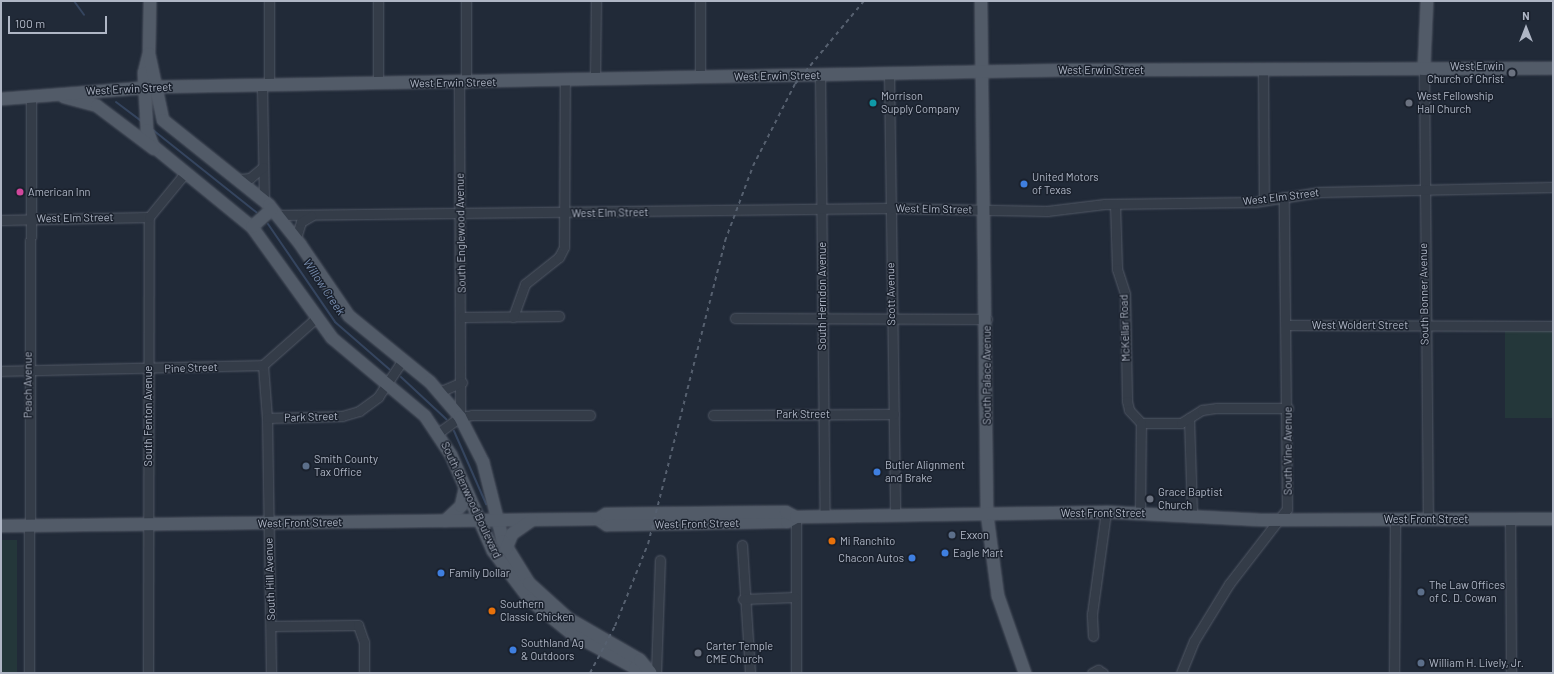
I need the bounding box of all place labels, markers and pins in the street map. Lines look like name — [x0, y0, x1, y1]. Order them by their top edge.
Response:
place label: West Erwin Church of Christ — [1427, 60, 1504, 86]
marker: West Erwin Church of Christ — [1507, 68, 1517, 78]
place label: Morrison Supply Company — [881, 90, 960, 116]
place label: West Fellowship Hall Church — [1417, 90, 1494, 116]
marker: Morrison Supply Company — [868, 98, 878, 108]
marker: West Fellowship Hall Church — [1404, 98, 1414, 108]
place label: United Motors of Texas — [1032, 171, 1099, 197]
marker: United Motors of Texas — [1019, 179, 1029, 189]
place label: American Inn — [28, 185, 91, 199]
marker: American Inn — [15, 187, 25, 197]
place label: Smith County Tax Office — [314, 453, 378, 479]
place label: Butler Alignment and Brake — [885, 459, 965, 485]
marker: Smith County Tax Office — [301, 461, 311, 471]
marker: Butler Alignment and Brake — [872, 467, 882, 477]
place label: Grace Baptist Church — [1158, 486, 1223, 512]
marker: Grace Baptist Church — [1145, 494, 1155, 504]
place label: Exxon — [960, 528, 989, 542]
marker: Exxon — [947, 530, 957, 540]
place label: Mi Ranchito — [840, 534, 895, 548]
marker: Mi Ranchito — [827, 536, 837, 546]
place label: Eagle Mart — [953, 546, 1003, 560]
marker: Eagle Mart — [940, 548, 950, 558]
place label: Chacon Autos — [838, 551, 904, 565]
marker: Chacon Autos — [907, 553, 917, 563]
place label: Family Dollar — [449, 566, 510, 580]
marker: Family Dollar — [436, 568, 446, 578]
place label: The Law Offices of C. D. Cowan — [1429, 579, 1505, 605]
marker: The Law Offices of C. D. Cowan — [1416, 587, 1426, 597]
place label: Southern Classic Chicken — [500, 598, 574, 624]
marker: Southern Classic Chicken — [487, 606, 497, 616]
place label: Southland Ag & Outdoors — [521, 637, 584, 663]
place label: Carter Temple CME Church — [706, 640, 773, 666]
marker: Southland Ag & Outdoors — [508, 645, 518, 655]
marker: Carter Temple CME Church — [693, 648, 703, 658]
place label: William H. Lively, Jr. — [1429, 656, 1524, 670]
marker: William H. Lively, Jr. — [1416, 658, 1426, 668]

